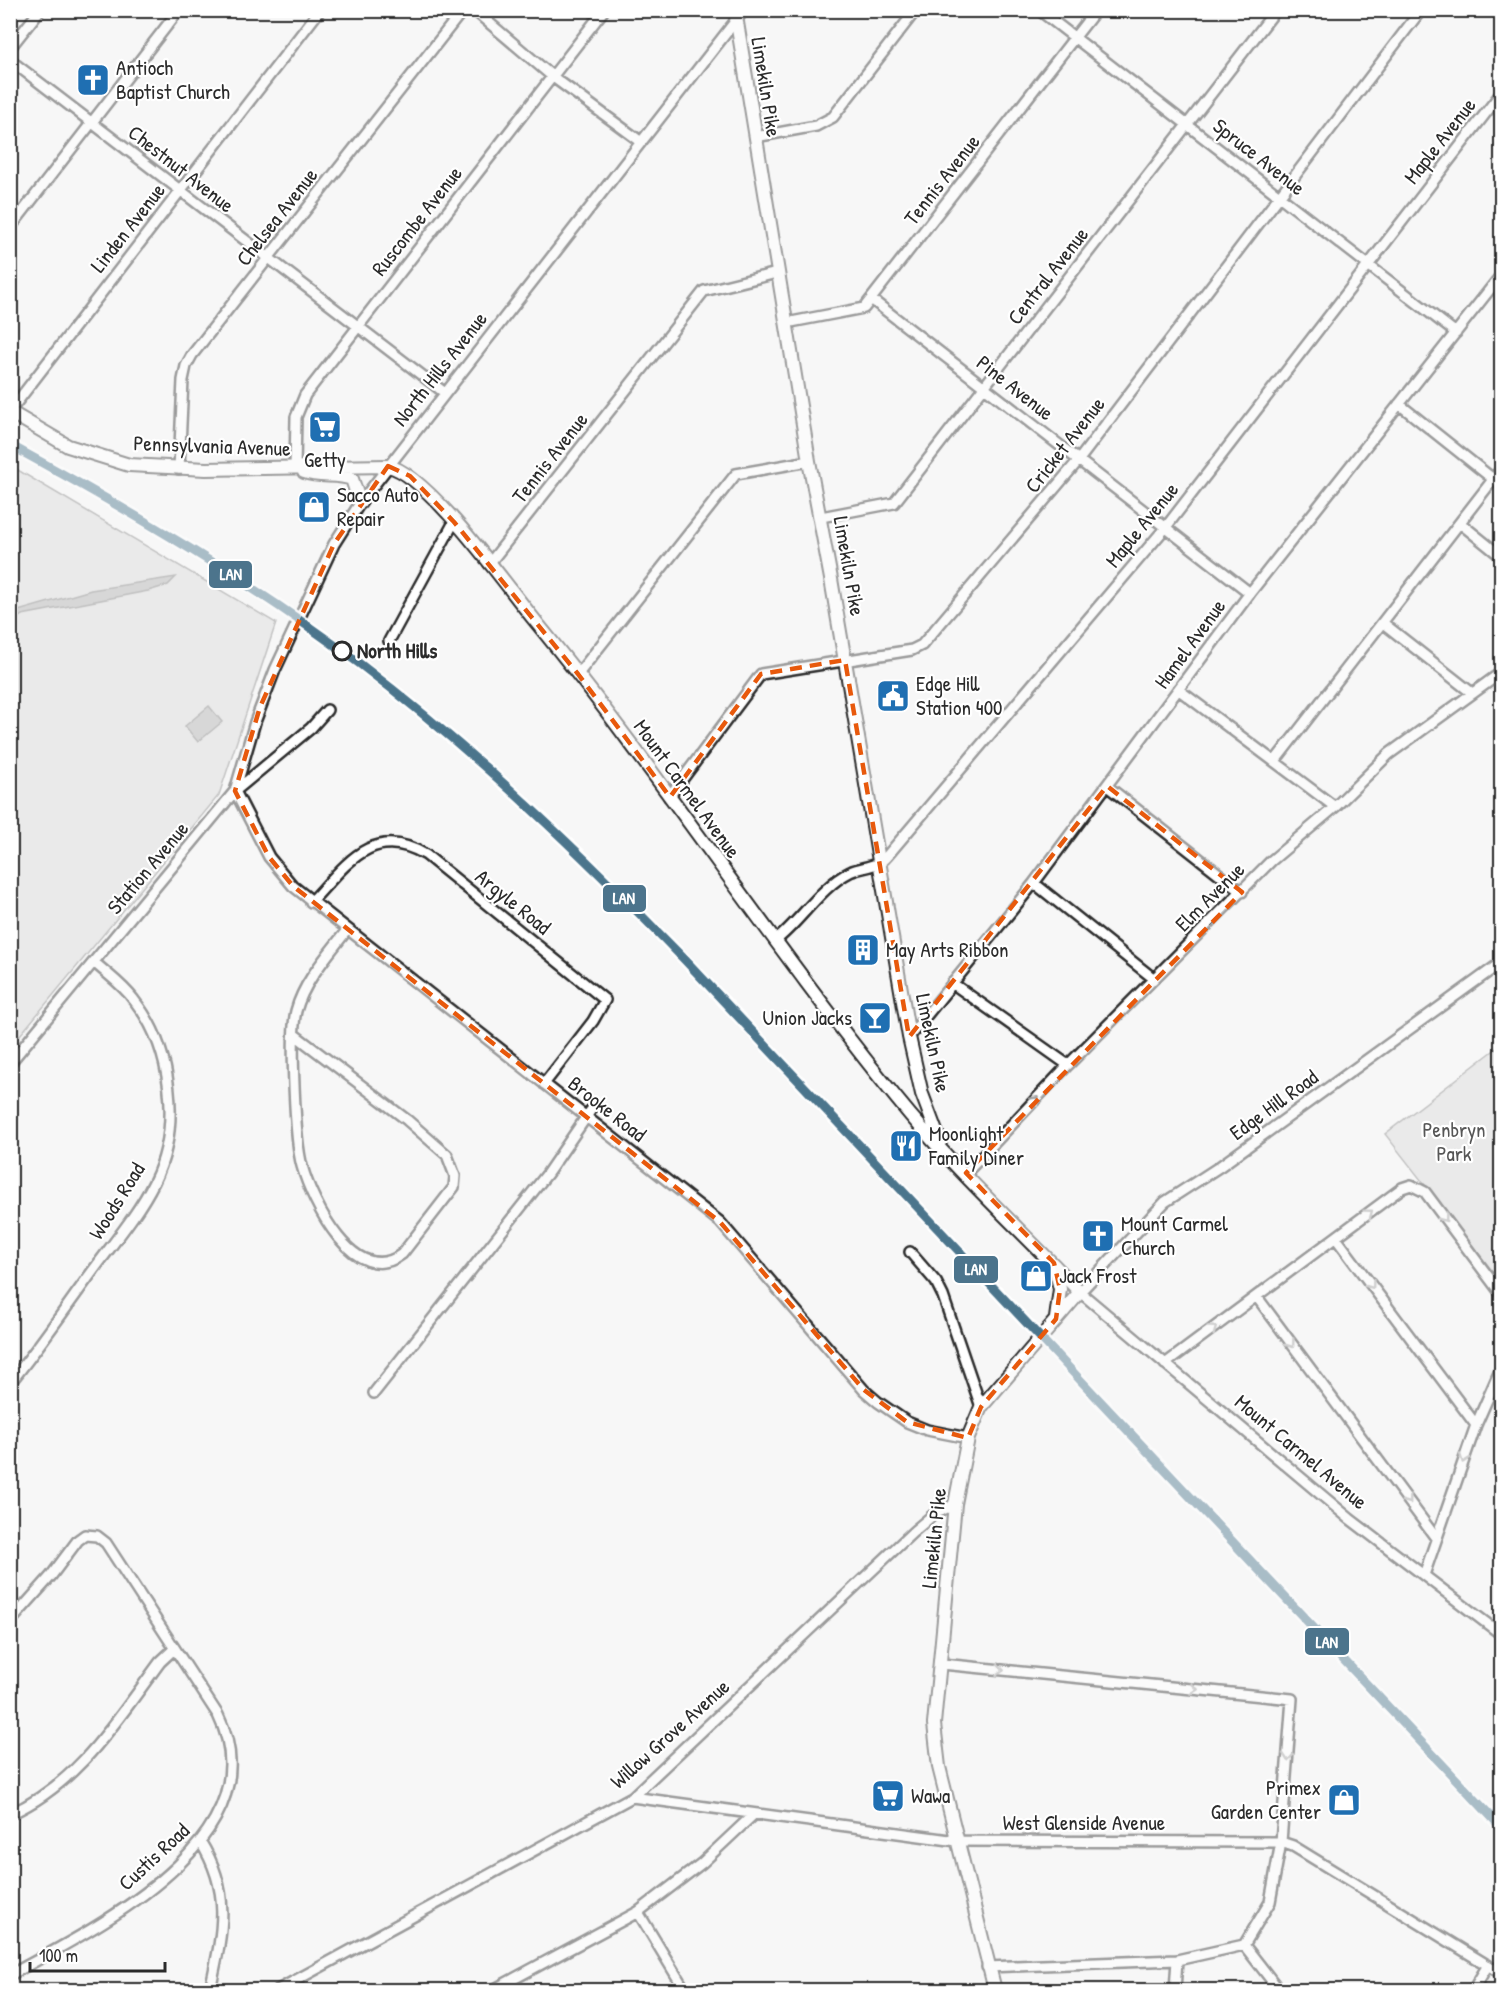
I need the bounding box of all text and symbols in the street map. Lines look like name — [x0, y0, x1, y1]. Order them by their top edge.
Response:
street label: Limekiln Pike — [744, 35, 789, 139]
place label: Antioch Baptist Church — [116, 53, 230, 106]
church icon: Antioch Baptist Church — [75, 62, 111, 98]
street label: Maple Avenue — [1397, 92, 1482, 190]
street label: Spruce Avenue — [1207, 111, 1311, 202]
street label: Chestnut Avenue — [122, 118, 240, 219]
street label: Tennis Avenue — [897, 128, 986, 231]
street label: Ruscombe Avenue — [365, 160, 469, 282]
street label: Chelsea Avenue — [229, 162, 324, 272]
street label: Linden Avenue — [84, 177, 172, 278]
street label: Central Avenue — [1000, 221, 1095, 331]
street label: North Hills Avenue — [386, 305, 494, 432]
street label: Pine Avenue — [971, 348, 1060, 427]
street label: Cricket Avenue — [1018, 391, 1111, 499]
street label: Tennis Avenue — [505, 406, 594, 509]
supermarket icon: Getty — [307, 409, 343, 445]
street label: Pennsylvania Avenue — [133, 428, 291, 463]
place label: Getty — [304, 445, 346, 474]
street label: Maple Avenue — [1098, 476, 1185, 573]
place label: Sacco Auto Repair — [337, 480, 419, 533]
shop icon: Sacco Auto Repair — [296, 489, 332, 525]
street label: Limekiln Pike — [826, 514, 872, 618]
line badge: LAN — [208, 560, 253, 589]
text: LAN — [220, 563, 243, 585]
street label: Hamel Avenue — [1147, 593, 1232, 694]
place label: North Hills — [357, 636, 437, 665]
marker: North Hills — [332, 641, 352, 661]
place label: Edge Hill Station 400 — [916, 669, 1003, 722]
public building icon: Edge Hill Station 400 — [875, 678, 911, 714]
street label: Mount Carmel Avenue — [627, 713, 748, 864]
street label: Station Avenue — [100, 815, 195, 920]
street label: Elm Avenue — [1169, 856, 1251, 938]
street label: Argyle Road — [469, 862, 557, 941]
line badge: LAN — [602, 884, 647, 913]
text: LAN — [613, 887, 636, 909]
building icon: May Arts Ribbon — [845, 932, 881, 968]
place label: May Arts Ribbon — [886, 935, 1008, 964]
street label: Limekiln Pike — [909, 991, 958, 1095]
bar icon: Union Jacks — [857, 1000, 893, 1036]
place label: Union Jacks — [763, 1003, 852, 1032]
street label: Edge Hill Road — [1224, 1063, 1324, 1147]
street label: Brooke Road — [562, 1069, 652, 1148]
one-way arrow — [1028, 1096, 1039, 1106]
park label: Penbryn Park — [1422, 1115, 1486, 1168]
place label: Moonlight Family Diner — [928, 1119, 1024, 1172]
restaurant icon: Moonlight Family Diner — [888, 1128, 924, 1164]
street label: Woods Road — [82, 1157, 151, 1245]
place label: Mount Carmel Church — [1121, 1209, 1228, 1262]
one-way arrow — [1363, 1209, 1374, 1220]
one-way arrow — [1437, 1212, 1448, 1223]
church icon: Mount Carmel Church — [1080, 1218, 1116, 1254]
line badge: LAN — [953, 1255, 999, 1284]
text: LAN — [965, 1258, 988, 1280]
shop icon: Jack Frost — [1018, 1258, 1054, 1294]
place label: Jack Frost — [1059, 1261, 1137, 1290]
one-way arrow — [1364, 1278, 1375, 1289]
one-way arrow — [1206, 1325, 1217, 1336]
one-way arrow — [1284, 1337, 1295, 1348]
street label: Mount Carmel Avenue — [1229, 1387, 1374, 1516]
one-way arrow — [1459, 1453, 1471, 1464]
street label: Limekiln Pike — [914, 1487, 953, 1589]
one-way arrow — [1400, 1494, 1411, 1505]
line badge: LAN — [1304, 1627, 1350, 1656]
text: LAN — [1316, 1631, 1339, 1653]
one-way arrow — [995, 1663, 1004, 1676]
street label: Willow Grove Avenue — [604, 1672, 736, 1795]
one-way arrow — [1189, 1682, 1198, 1695]
one-way arrow — [1282, 1752, 1295, 1761]
place label: Primex Garden Center — [1211, 1773, 1321, 1826]
supermarket icon: Wawa — [870, 1778, 906, 1814]
place label: Wawa — [911, 1781, 950, 1810]
shop icon: Primex Garden Center — [1326, 1782, 1362, 1818]
street label: West Glenside Avenue — [1003, 1808, 1165, 1837]
street label: Custis Road — [112, 1816, 195, 1897]
scale bar — [30, 1935, 165, 1973]
text: 100 m — [39, 1943, 78, 1968]

